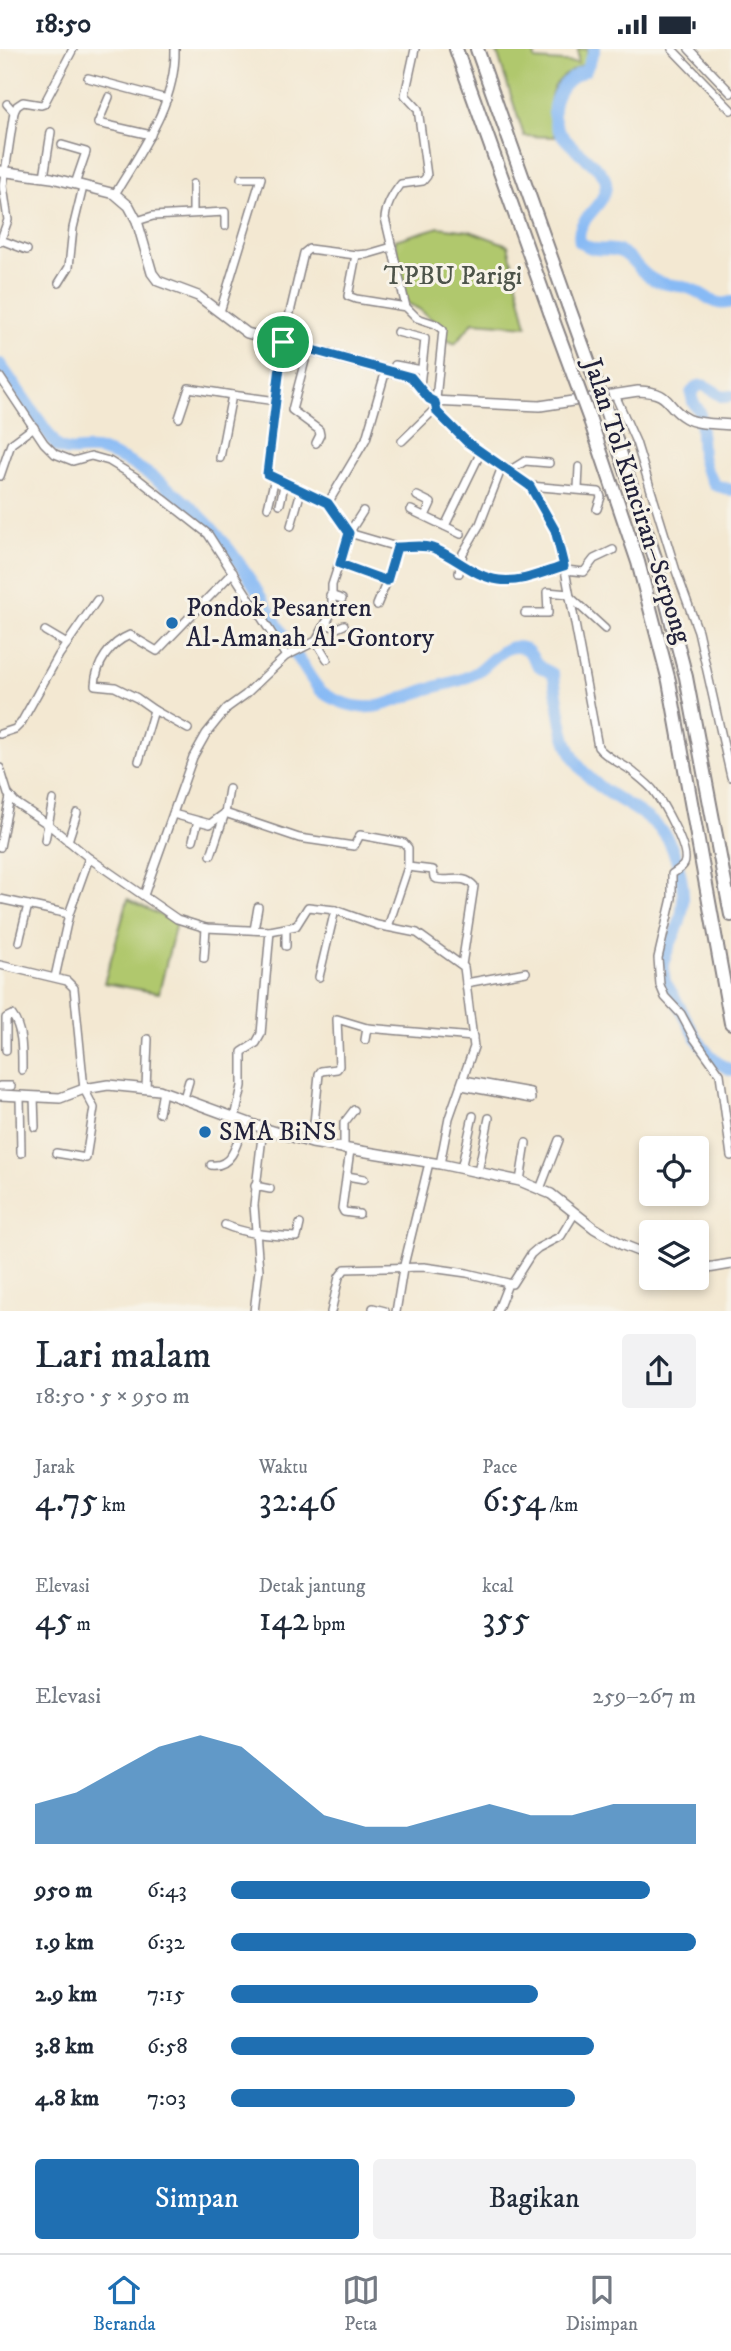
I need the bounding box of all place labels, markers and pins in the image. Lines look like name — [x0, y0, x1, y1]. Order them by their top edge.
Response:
pin — [253, 312, 313, 372]
place label: Pondok Pesantren Al-Amanah Al-Gontory — [186, 592, 435, 655]
marker: Pondok Pesantren Al-Amanah Al-Gontory — [164, 615, 180, 631]
place label: SMA BiNS — [219, 1116, 336, 1149]
marker: SMA BiNS — [197, 1124, 213, 1140]

